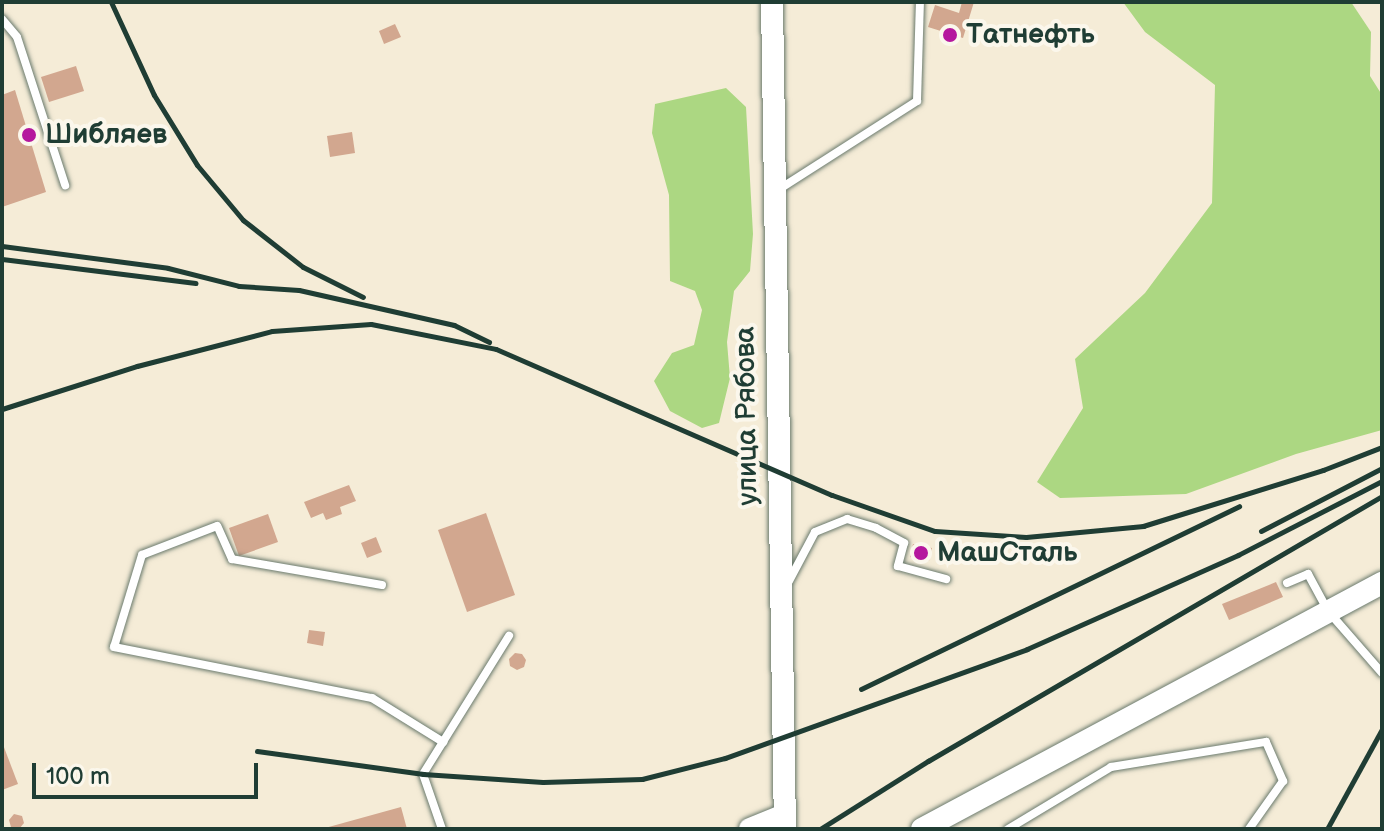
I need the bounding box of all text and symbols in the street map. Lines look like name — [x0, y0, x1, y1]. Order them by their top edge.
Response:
place label: Татнефть — [966, 18, 1095, 52]
marker: Татнефть — [941, 26, 959, 44]
place label: Шибляев — [45, 118, 167, 152]
marker: Шибляев — [20, 126, 38, 144]
street label: улица Рябова — [729, 326, 765, 506]
place label: МашСталь — [937, 536, 1078, 570]
marker: МашСталь — [912, 544, 930, 562]
scale bar — [36, 747, 262, 797]
text: 100 m — [46, 762, 110, 791]

